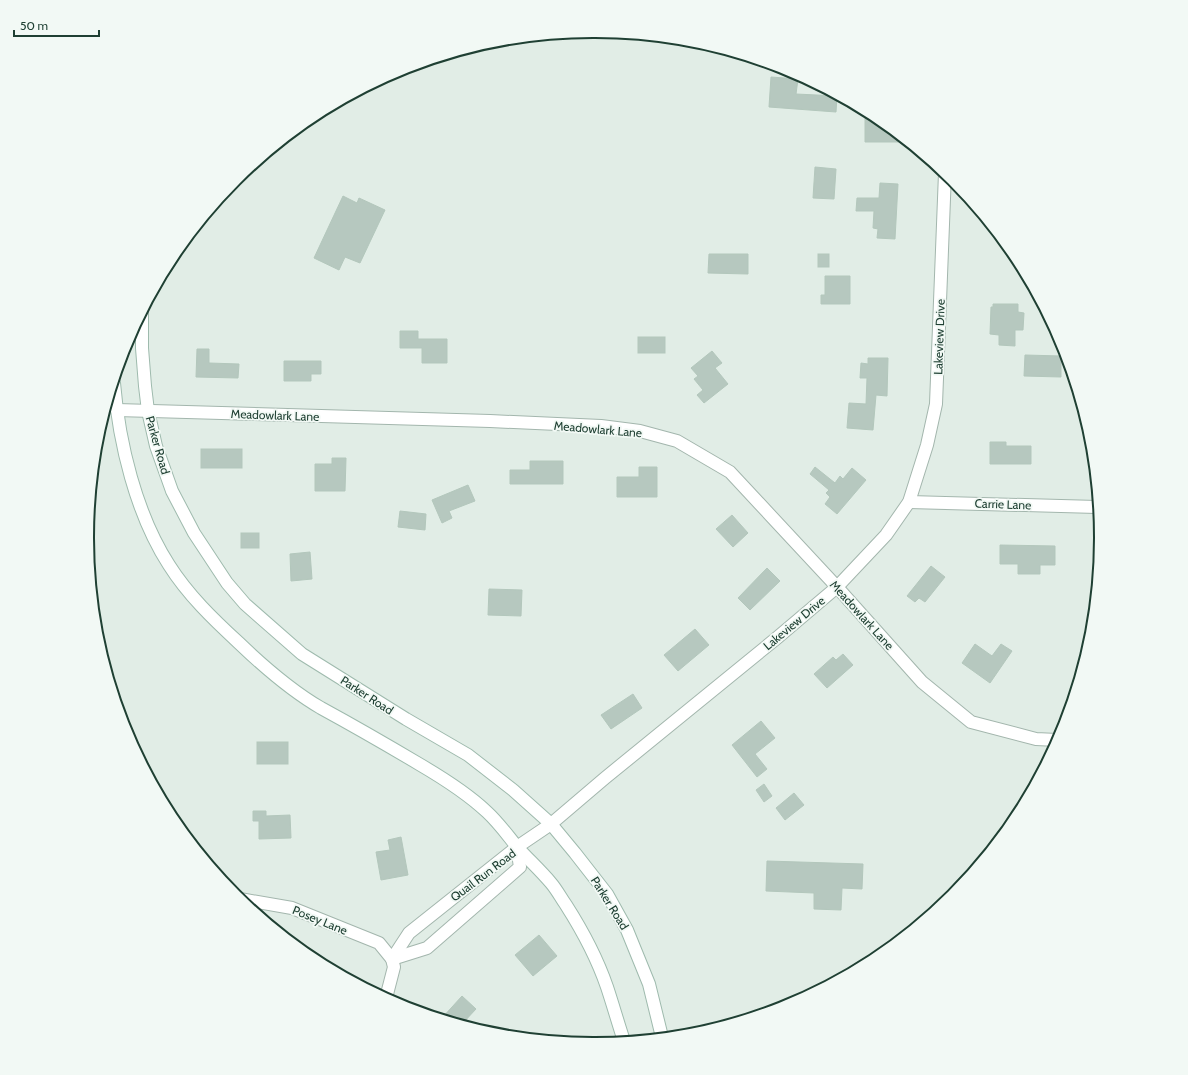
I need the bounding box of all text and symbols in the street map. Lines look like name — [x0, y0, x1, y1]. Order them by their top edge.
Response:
scale bar — [14, 12, 99, 38]
text: 50 m — [20, 18, 48, 33]
street label: Lakeview Drive — [930, 299, 948, 375]
street label: Meadowlark Lane — [231, 406, 319, 424]
street label: Parker Road — [143, 414, 173, 476]
street label: Meadowlark Lane — [553, 418, 643, 440]
street label: Carrie Lane — [974, 496, 1032, 512]
street label: Meadowlark Lane — [827, 577, 897, 653]
street label: Lakeview Drive — [760, 593, 828, 653]
street label: Parker Road — [338, 672, 396, 718]
street label: Quail Run Road — [447, 846, 519, 904]
street label: Parker Road — [588, 874, 632, 932]
street label: Posey Lane — [290, 902, 350, 938]

